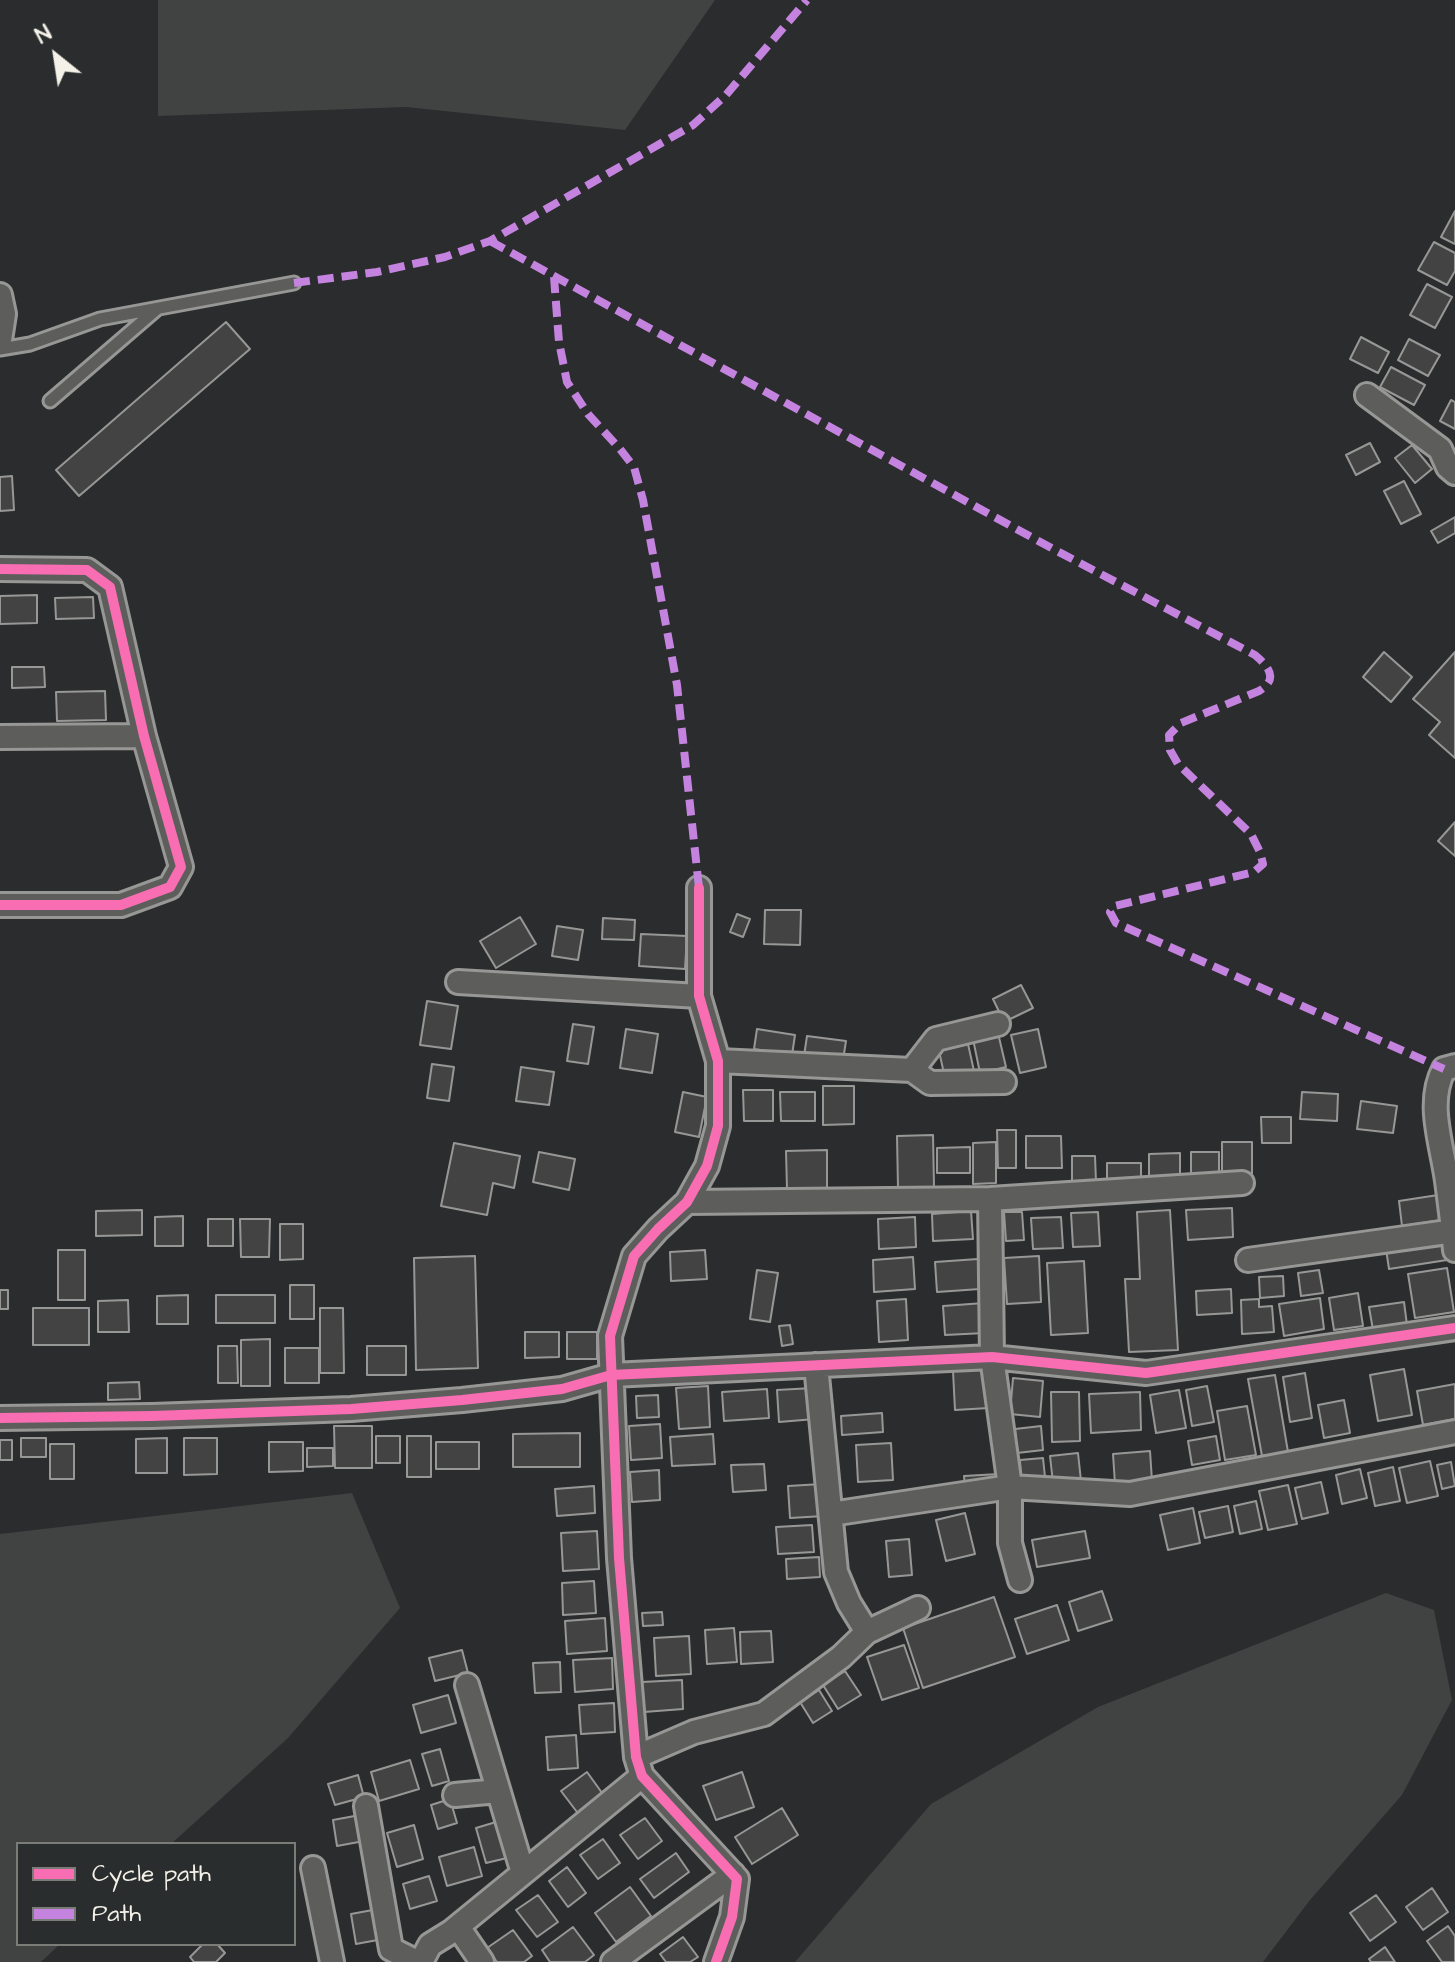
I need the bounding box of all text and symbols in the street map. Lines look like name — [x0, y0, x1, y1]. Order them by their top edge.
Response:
north arrow — [16, 16, 96, 96]
text: N — [30, 18, 57, 52]
legend — [16, 1842, 296, 1946]
text: Cycle path — [92, 1857, 211, 1891]
text: Path — [92, 1897, 141, 1931]

